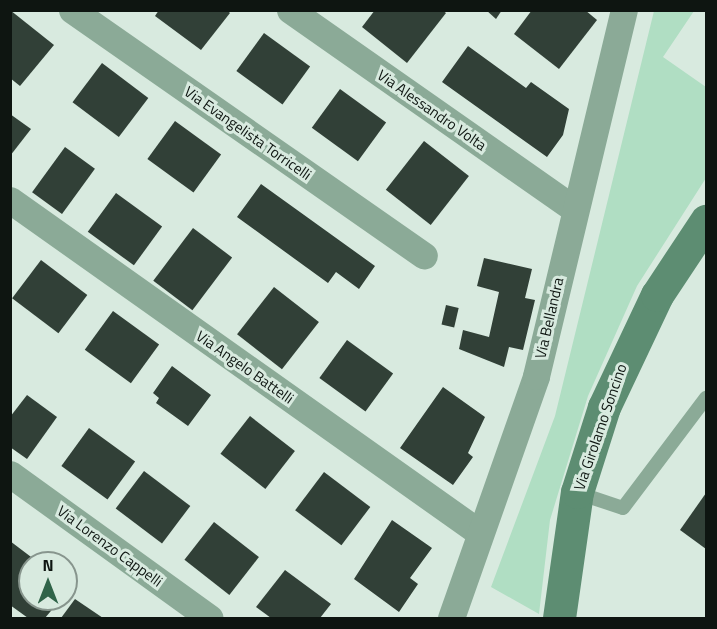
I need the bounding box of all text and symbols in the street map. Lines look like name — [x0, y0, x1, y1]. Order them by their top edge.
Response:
street label: Via Alessandro Volta — [374, 66, 490, 154]
street label: Via Evangelista Torricelli — [181, 82, 315, 184]
street label: Via Bellandra — [531, 276, 567, 360]
street label: Via Angelo Battelli — [193, 327, 297, 407]
street label: Via Girolamo Soncino — [570, 361, 630, 493]
street label: Via Lorenzo Cappelli — [54, 502, 166, 590]
north arrow — [18, 551, 78, 611]
text: N — [42, 553, 54, 577]

